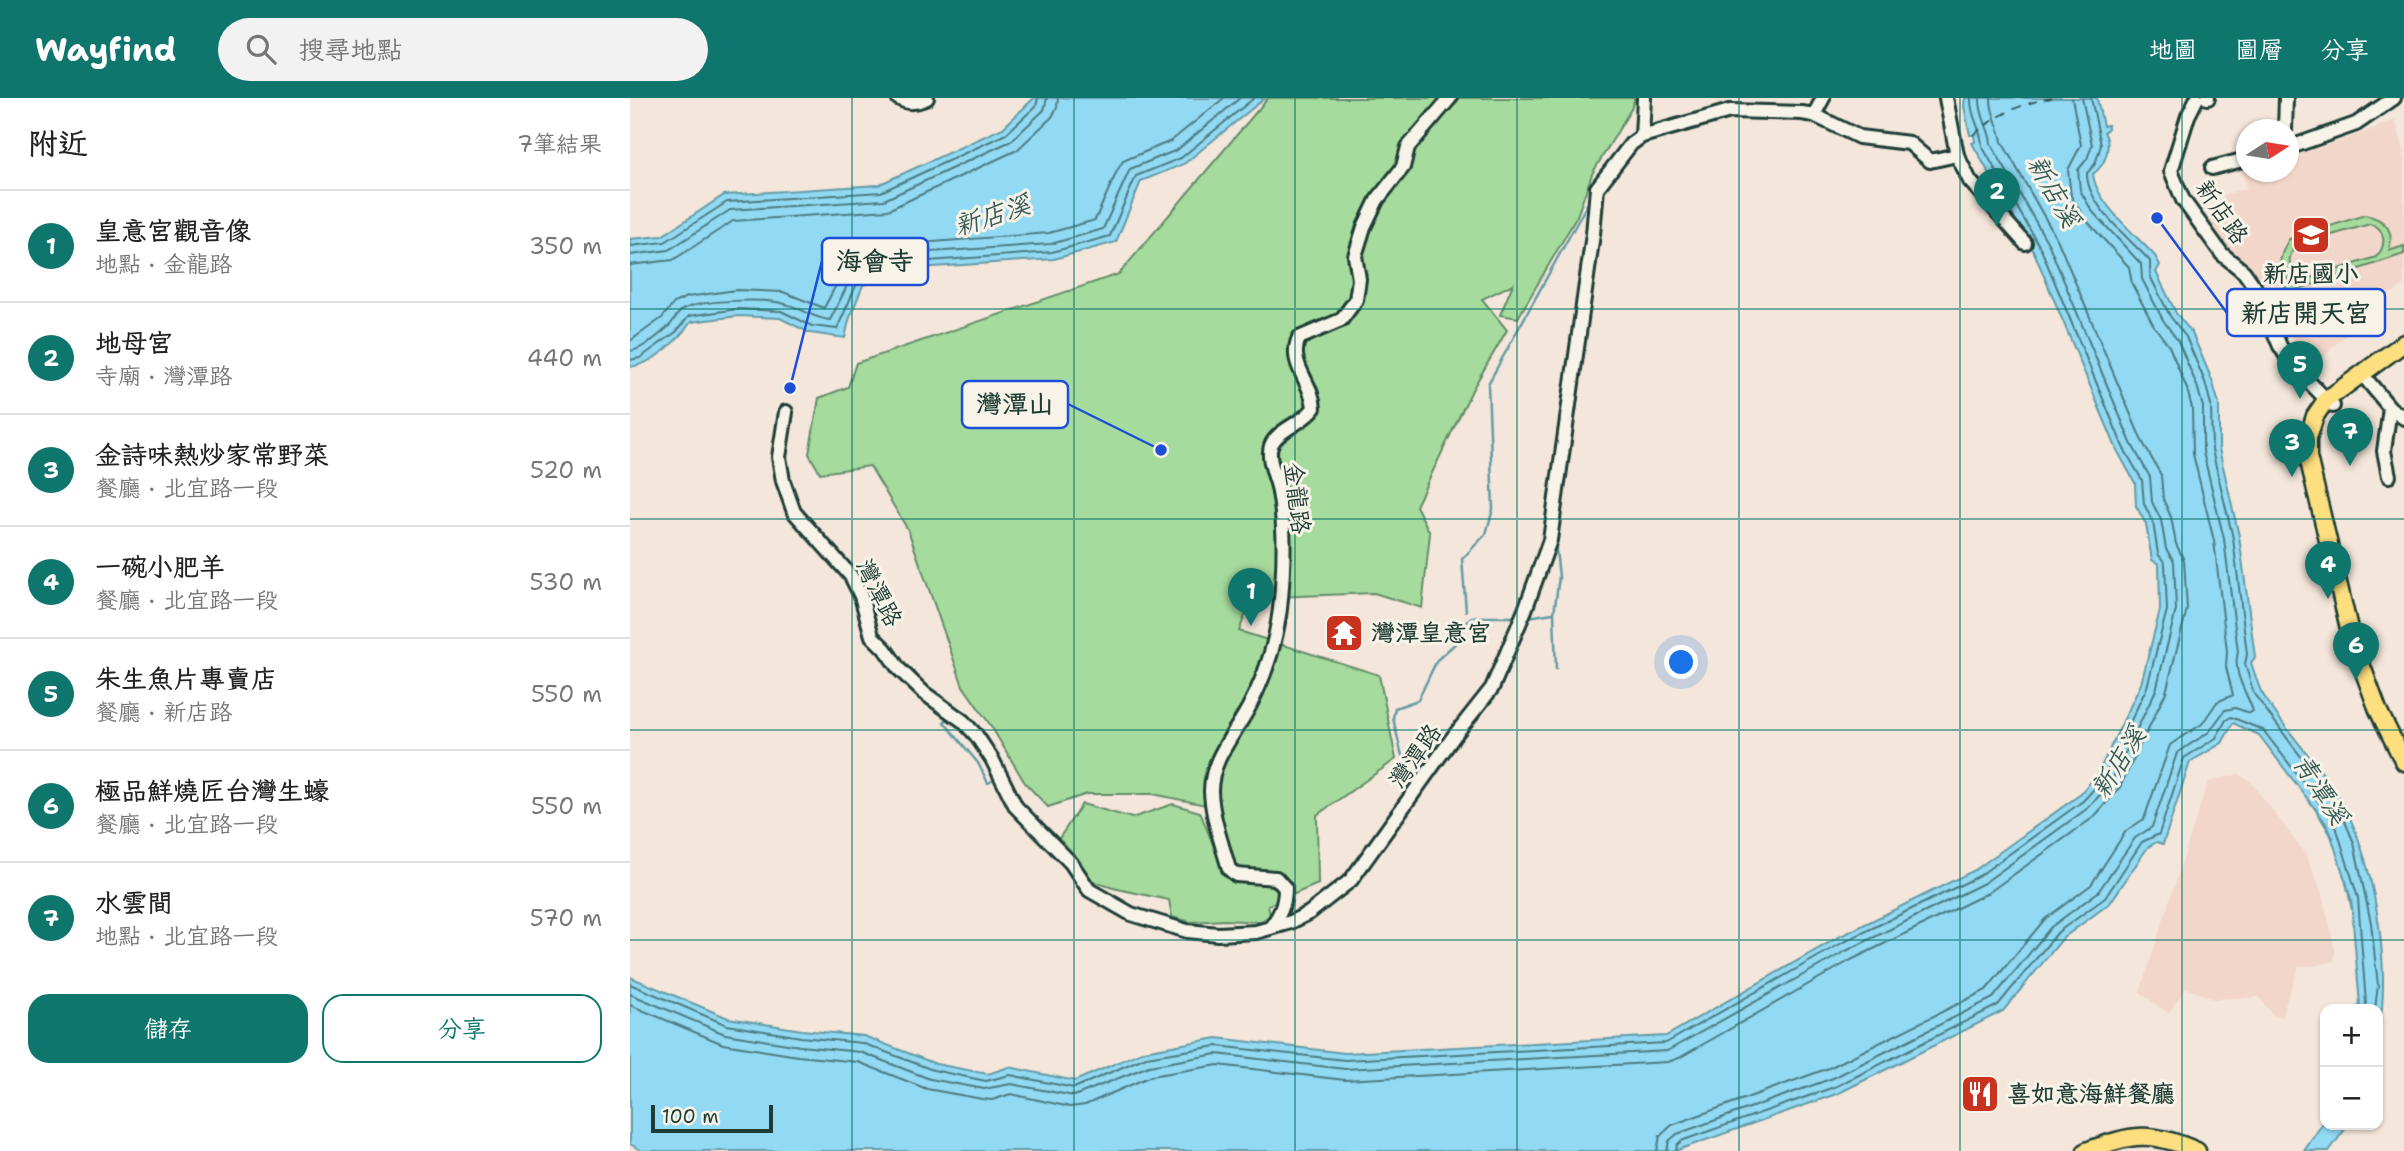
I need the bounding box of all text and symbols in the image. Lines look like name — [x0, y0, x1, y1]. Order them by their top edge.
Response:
search box — [218, 18, 708, 81]
text: Wayfind — [35, 27, 176, 72]
icon: search — [242, 30, 280, 68]
text: 搜尋地點 — [298, 32, 402, 67]
text: 地圖 — [2149, 34, 2197, 66]
text: 圖層 — [2235, 34, 2283, 66]
text: 分享 — [2321, 34, 2369, 66]
north arrow — [2236, 119, 2299, 182]
text: 附近 — [28, 123, 88, 164]
text: 7筆結果 — [517, 129, 602, 159]
water label: 新店溪 — [2020, 148, 2090, 235]
pin: 2 — [1974, 168, 2020, 226]
street label: 新店路 — [2188, 173, 2256, 251]
water label: 新店溪 — [949, 185, 1036, 243]
text: 皇意宮觀音像 — [95, 213, 251, 248]
school or university icon: 新店國小 — [2290, 214, 2332, 256]
text: 1 — [46, 231, 56, 261]
text: 350 m — [529, 231, 602, 261]
callout: 海會寺 — [822, 238, 928, 285]
text: 海會寺 — [836, 243, 914, 278]
text: 地點 · 金龍路 — [95, 249, 232, 279]
place label: 新店國小 — [2263, 258, 2359, 290]
callout: 新店開天宮 — [2227, 289, 2385, 336]
text: 新店開天宮 — [2241, 295, 2371, 330]
text: 地母宮 — [95, 325, 173, 360]
pin: 5 — [2277, 341, 2323, 399]
text: 2 — [43, 343, 59, 373]
text: 440 m — [527, 343, 602, 373]
text: 寺廟 · 灣潭路 — [95, 361, 232, 391]
callout: 灣潭山 — [962, 381, 1068, 428]
text: 灣潭山 — [976, 386, 1054, 421]
pin: 7 — [2327, 408, 2373, 466]
pin: 3 — [2269, 419, 2315, 477]
text: 金詩味熱炒家常野菜 — [95, 437, 329, 472]
text: 3 — [43, 455, 59, 485]
text: 520 m — [530, 455, 602, 485]
street label: 金龍路 — [1277, 460, 1317, 536]
text: 餐廳 · 北宜路一段 — [95, 473, 278, 503]
pin: 4 — [2305, 541, 2351, 599]
text: 一碗小肥羊 — [95, 549, 225, 584]
street label: 灣潭路 — [848, 554, 910, 632]
text: 4 — [43, 567, 59, 597]
text: 530 m — [530, 567, 602, 597]
pin: 1 — [1228, 568, 1274, 626]
text: 餐廳 · 北宜路一段 — [95, 585, 278, 615]
temple icon: 灣潭皇意宮 — [1323, 612, 1365, 654]
place label: 灣潭皇意宮 — [1371, 617, 1491, 649]
pin: 6 — [2333, 622, 2379, 680]
your location — [1664, 645, 1698, 679]
text: 朱生魚片專賣店 — [95, 661, 277, 696]
text: 5 — [44, 679, 58, 709]
text: 550 m — [531, 679, 602, 709]
text: 餐廳 · 新店路 — [95, 697, 232, 727]
street label: 灣潭路 — [1381, 717, 1449, 795]
water label: 新店溪 — [2082, 718, 2154, 804]
water label: 青潭溪 — [2285, 746, 2358, 833]
text: 極品鮮燒匠台灣生蠔 — [95, 773, 329, 808]
text: 6 — [43, 791, 59, 821]
text: 550 m — [531, 791, 602, 821]
text: 餐廳 · 北宜路一段 — [95, 809, 278, 839]
text: 水雲間 — [95, 885, 173, 920]
text: 7 — [43, 903, 59, 933]
text: 570 m — [530, 903, 602, 933]
text: 地點 · 北宜路一段 — [95, 921, 278, 951]
button: 儲存 — [28, 994, 308, 1063]
button: 分享 — [322, 994, 602, 1063]
map controls — [2320, 1004, 2383, 1130]
button: + — [2320, 1004, 2383, 1067]
button: − — [2320, 1067, 2383, 1130]
restaurant icon: 喜如意海鮮餐廳 — [1959, 1073, 2001, 1115]
place label: 喜如意海鮮餐廳 — [2007, 1078, 2175, 1110]
scale bar — [651, 1102, 774, 1134]
text: 100 m — [662, 1104, 719, 1129]

